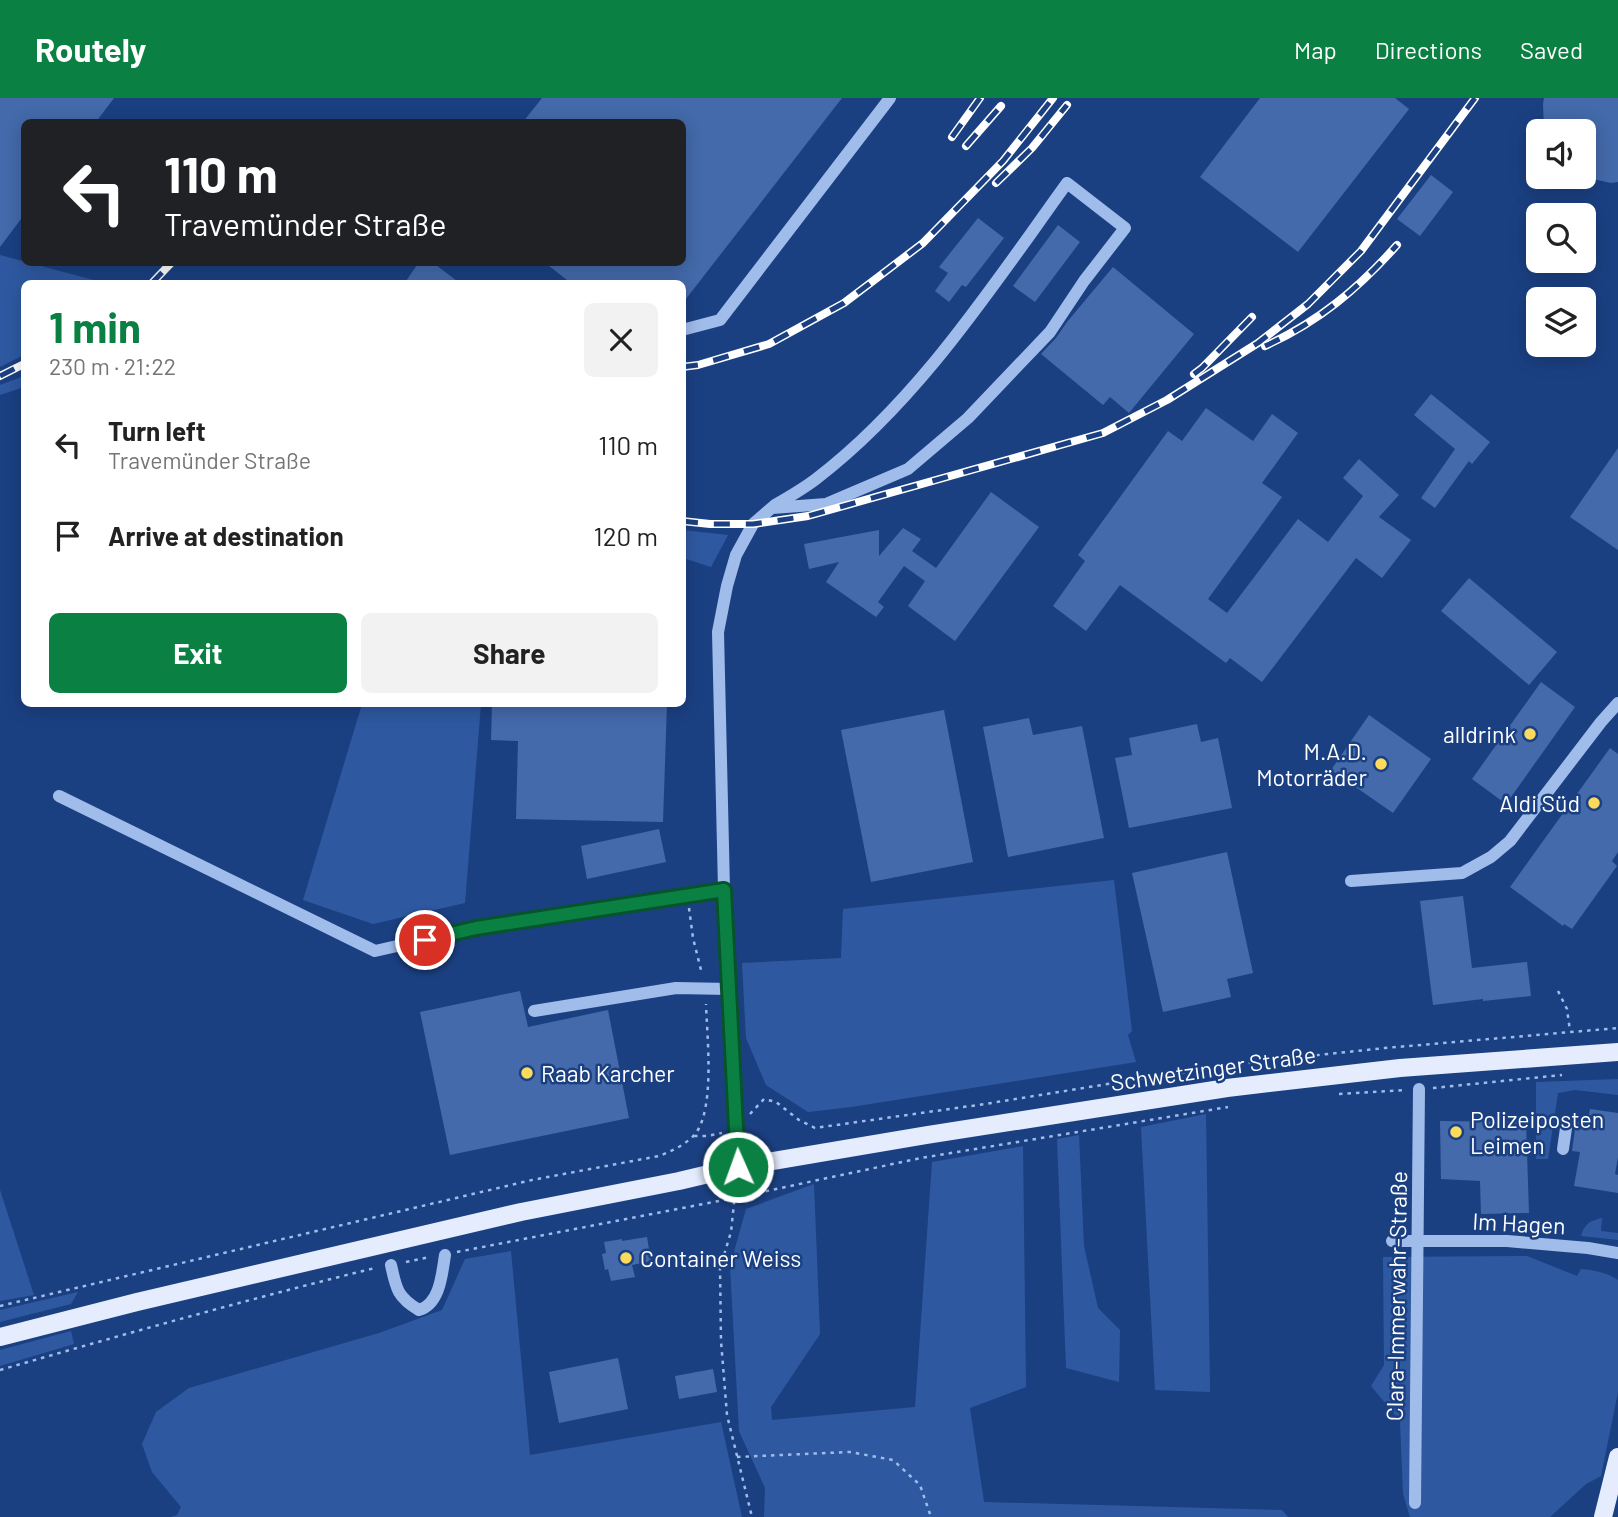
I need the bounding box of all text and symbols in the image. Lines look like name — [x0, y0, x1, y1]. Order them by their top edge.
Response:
text: Routely — [35, 29, 146, 69]
text: Map — [1294, 35, 1337, 64]
text: Directions — [1375, 35, 1482, 64]
text: Saved — [1520, 35, 1583, 64]
map controls — [1526, 119, 1596, 357]
button: sound — [1526, 119, 1596, 189]
text: 110 m — [164, 144, 278, 203]
icon: left — [49, 147, 140, 238]
button: search — [1526, 203, 1596, 273]
text: Travemünder Straße — [164, 204, 446, 242]
button: layers — [1526, 287, 1596, 357]
text: 1 min — [49, 301, 141, 351]
button: close — [584, 303, 658, 377]
text: 230 m · 21:22 — [49, 352, 176, 380]
text: Turn left — [108, 415, 206, 446]
icon: left — [49, 426, 87, 464]
text: 110 m — [598, 429, 658, 460]
text: Travemünder Straße — [108, 446, 311, 474]
icon: arrive — [49, 517, 87, 555]
text: Arrive at destination — [108, 520, 344, 551]
text: 120 m — [594, 520, 658, 551]
button: Exit — [49, 613, 347, 693]
button: Share — [361, 613, 658, 693]
place label: alldrink — [1443, 720, 1516, 748]
marker: alldrink — [1522, 726, 1538, 742]
place label: M.A.D. Motorräder — [1256, 737, 1368, 791]
marker: M.A.D. Motorräder — [1373, 756, 1389, 772]
place label: Aldi Süd — [1499, 789, 1580, 817]
marker: Aldi Süd — [1586, 795, 1602, 811]
pin — [395, 910, 455, 970]
icon: arrive — [406, 921, 444, 959]
street label: Schwetzinger Straße — [1108, 1040, 1318, 1096]
place label: Raab Karcher — [541, 1059, 675, 1087]
marker: Raab Karcher — [519, 1065, 535, 1081]
place label: Polizeiposten Leimen — [1470, 1105, 1604, 1159]
marker: Polizeiposten Leimen — [1448, 1124, 1464, 1140]
position arrow — [701, 1130, 775, 1204]
street label: Clara-Immerwahr-Straße — [1380, 1171, 1412, 1421]
street label: Im Hagen — [1472, 1207, 1566, 1239]
place label: Container Weiss — [640, 1244, 801, 1272]
marker: Container Weiss — [618, 1250, 634, 1266]

